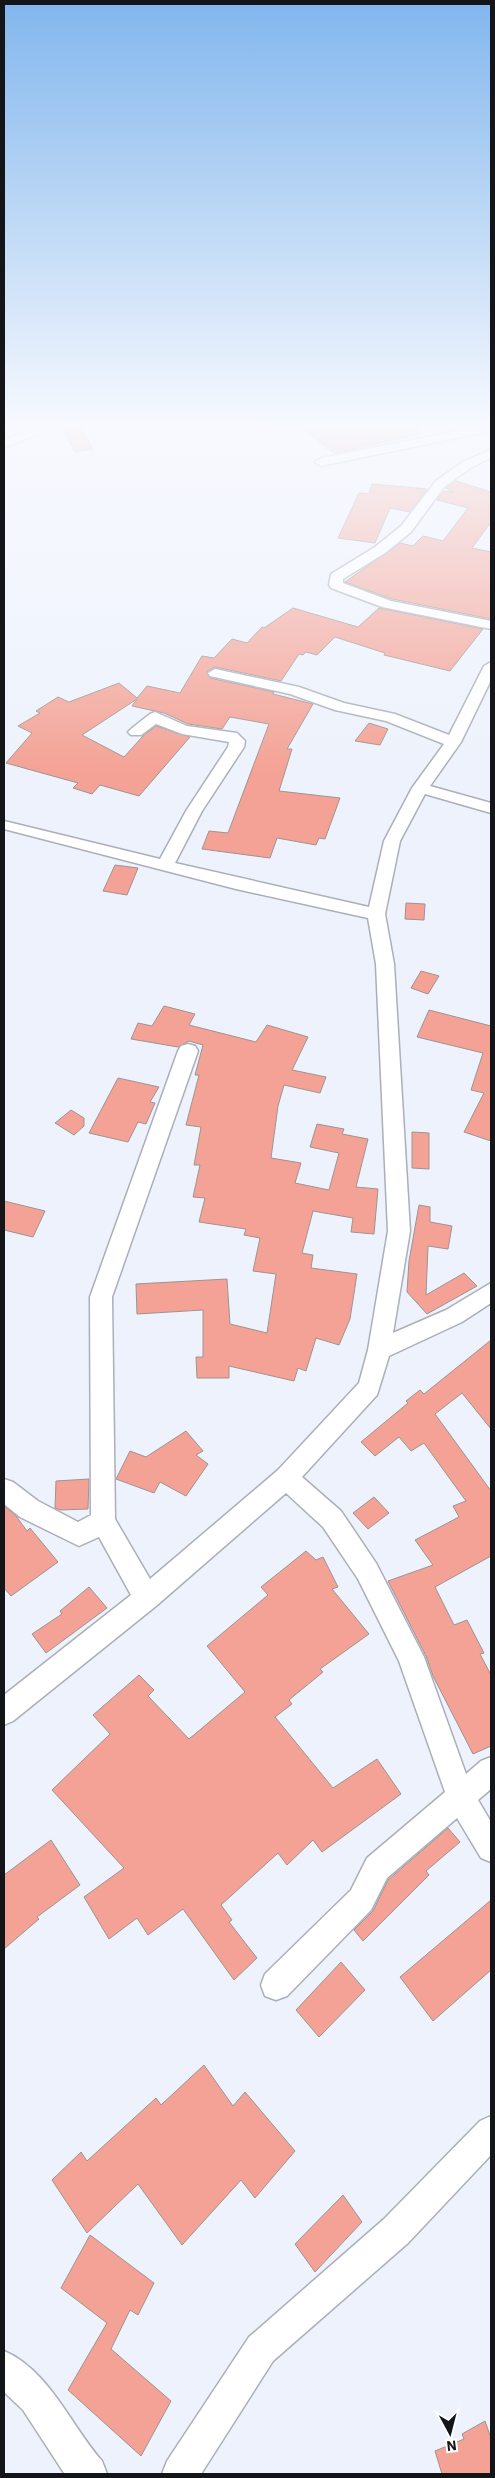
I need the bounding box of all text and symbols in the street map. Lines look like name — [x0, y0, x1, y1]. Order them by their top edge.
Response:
north arrow — [425, 2408, 475, 2458]
text: N — [445, 2436, 458, 2455]

